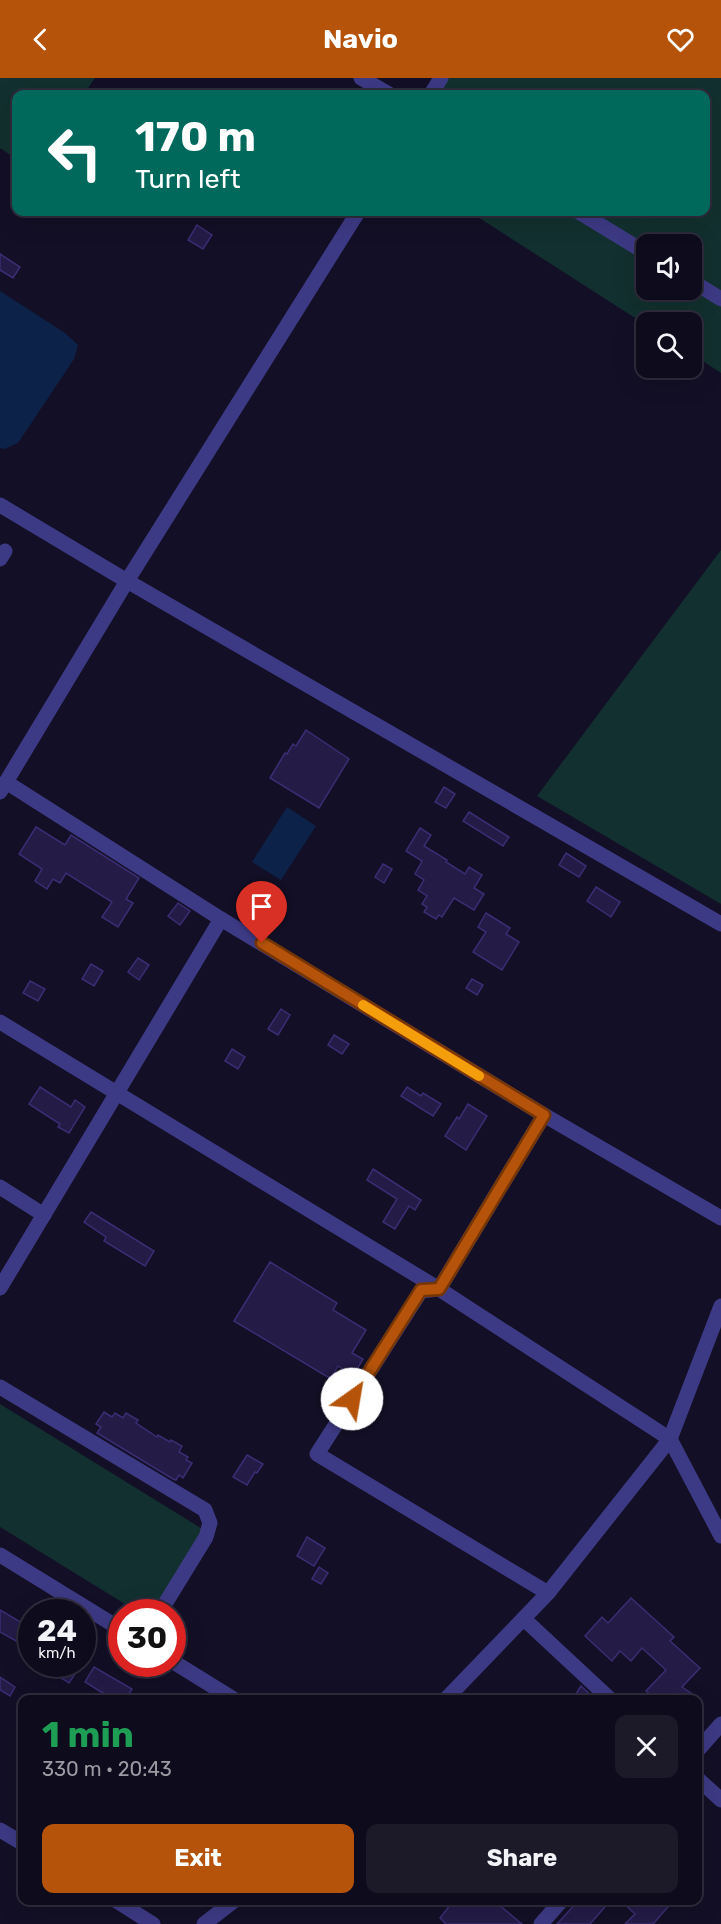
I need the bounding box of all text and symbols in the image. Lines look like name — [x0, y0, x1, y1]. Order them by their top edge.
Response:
icon: back — [24, 23, 57, 56]
text: Navio — [323, 23, 398, 55]
icon: heart — [664, 23, 697, 56]
text: 170 m — [135, 112, 256, 162]
icon: left — [36, 114, 114, 192]
text: Turn left — [135, 163, 240, 195]
map controls — [636, 234, 702, 378]
button: sound — [636, 234, 702, 300]
button: search — [636, 312, 702, 378]
pin — [236, 881, 287, 943]
icon: arrive — [245, 890, 278, 923]
position arrow — [320, 1367, 384, 1431]
speed limit sign: 30 — [108, 1599, 186, 1677]
text: 24 — [37, 1613, 77, 1649]
text: km/h — [38, 1644, 76, 1662]
text: 1 min — [42, 1713, 134, 1756]
button: close — [615, 1715, 678, 1778]
text: 330 m · 20:43 — [42, 1757, 172, 1781]
button: Exit — [42, 1824, 354, 1893]
button: Share — [366, 1824, 678, 1893]

